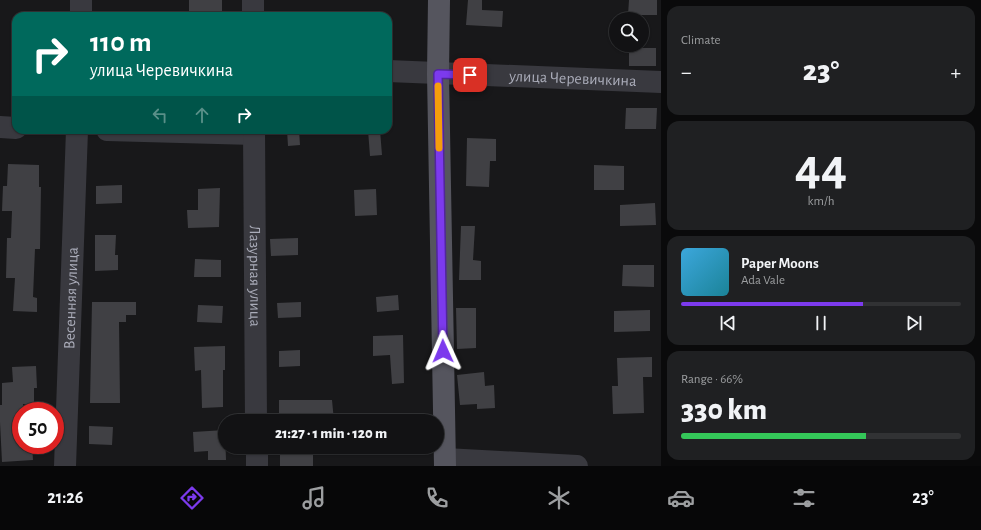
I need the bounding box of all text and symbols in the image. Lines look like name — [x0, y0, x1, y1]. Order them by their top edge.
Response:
map controls — [609, 12, 649, 52]
button: search — [609, 12, 649, 52]
icon: right — [24, 28, 76, 80]
text: 110 m — [90, 29, 152, 57]
text: Climate — [681, 34, 720, 47]
text: 23° — [803, 56, 839, 86]
pin — [453, 58, 487, 92]
text: − — [681, 61, 692, 83]
text: + — [950, 61, 961, 83]
text: улица Черевичкина — [90, 62, 233, 80]
icon: arrive — [459, 64, 481, 86]
street label: улица Черевичкина — [508, 68, 637, 89]
icon: left — [149, 104, 171, 126]
icon: ahead — [191, 104, 213, 126]
icon: right — [233, 104, 255, 126]
text: 44 — [795, 142, 847, 194]
text: km/h — [808, 195, 834, 208]
street label: Лазурная улица — [246, 225, 263, 327]
street label: Весенняя улица — [61, 247, 81, 350]
text: Paper Moons — [741, 256, 819, 271]
text: Ada Vale — [741, 274, 785, 287]
icon: previous — [717, 312, 739, 334]
icon: pause — [810, 312, 832, 334]
icon: next — [903, 312, 925, 334]
position arrow — [422, 330, 464, 372]
text: Range · 66% — [681, 373, 743, 386]
text: 330 km — [681, 395, 767, 425]
speed limit sign: 50 — [12, 402, 64, 454]
text: 21:27 · 1 min · 120 m — [275, 426, 387, 441]
icon: directions — [178, 484, 206, 512]
icon: music — [300, 484, 328, 512]
icon: phone — [423, 484, 451, 512]
icon: climate — [545, 484, 573, 512]
icon: car — [667, 484, 695, 512]
icon: filters — [790, 484, 818, 512]
text: 21:26 — [47, 489, 83, 507]
text: 23° — [912, 489, 934, 507]

